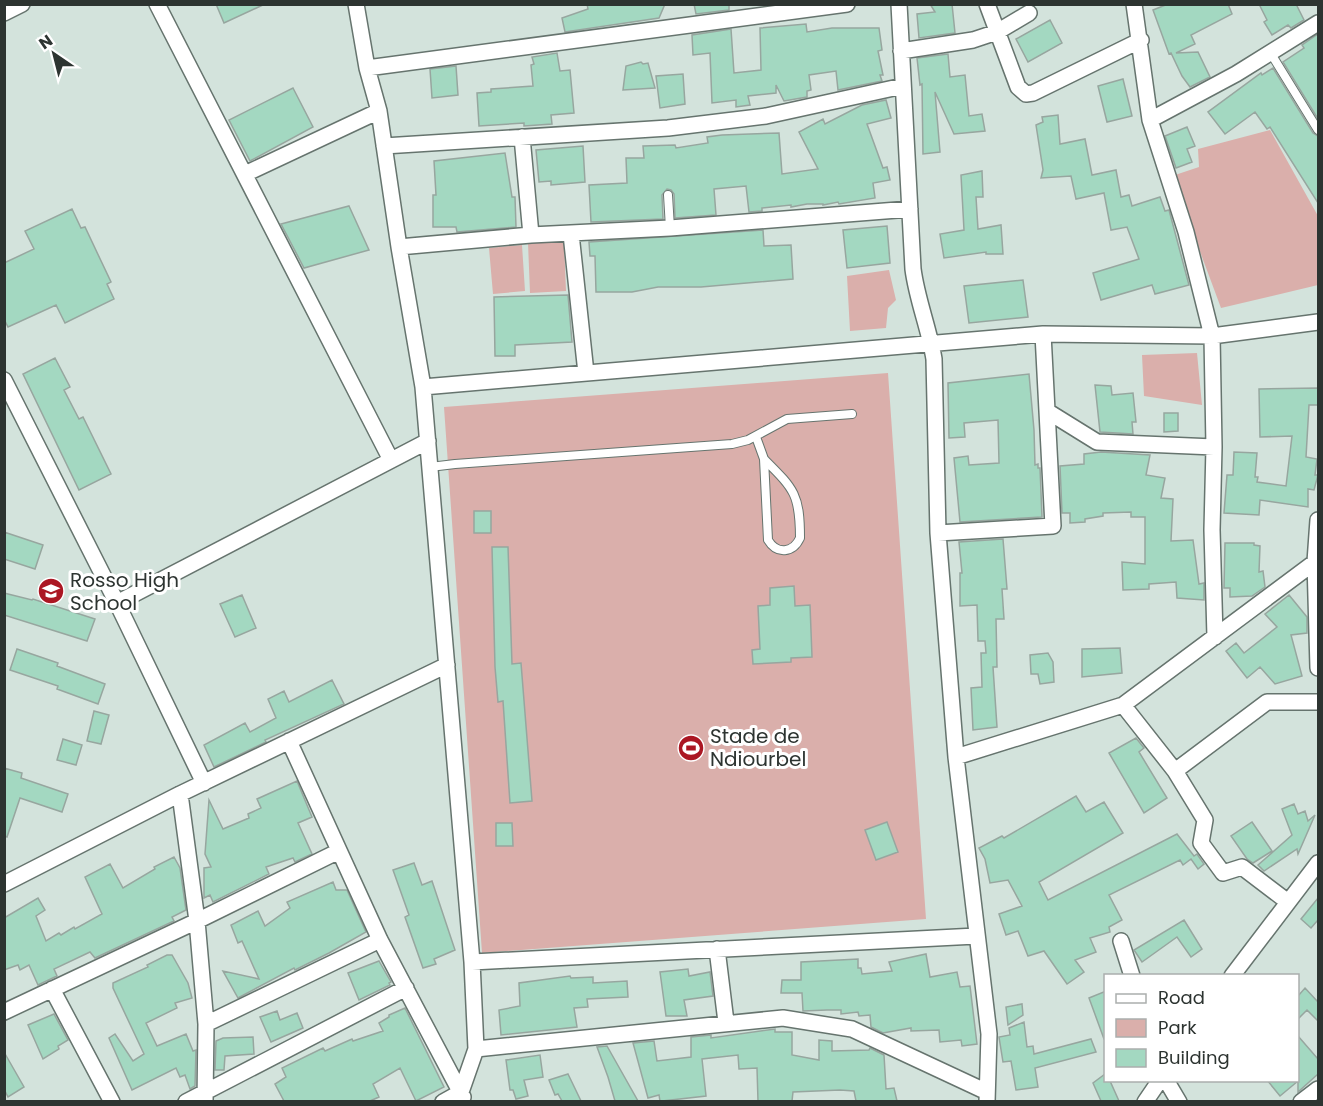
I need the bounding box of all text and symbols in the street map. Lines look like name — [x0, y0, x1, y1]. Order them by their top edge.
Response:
north arrow — [24, 24, 84, 84]
text: N — [34, 29, 57, 55]
place label: Rosso High School — [70, 566, 179, 617]
school or university icon: Rosso High School — [36, 576, 66, 606]
place label: Stade de Ndiourbel — [710, 722, 806, 773]
sports icon: Stade de Ndiourbel — [676, 733, 706, 763]
legend — [1104, 974, 1299, 1082]
text: Road — [1158, 985, 1205, 1010]
text: Park — [1158, 1015, 1197, 1040]
text: Building — [1158, 1045, 1230, 1070]

